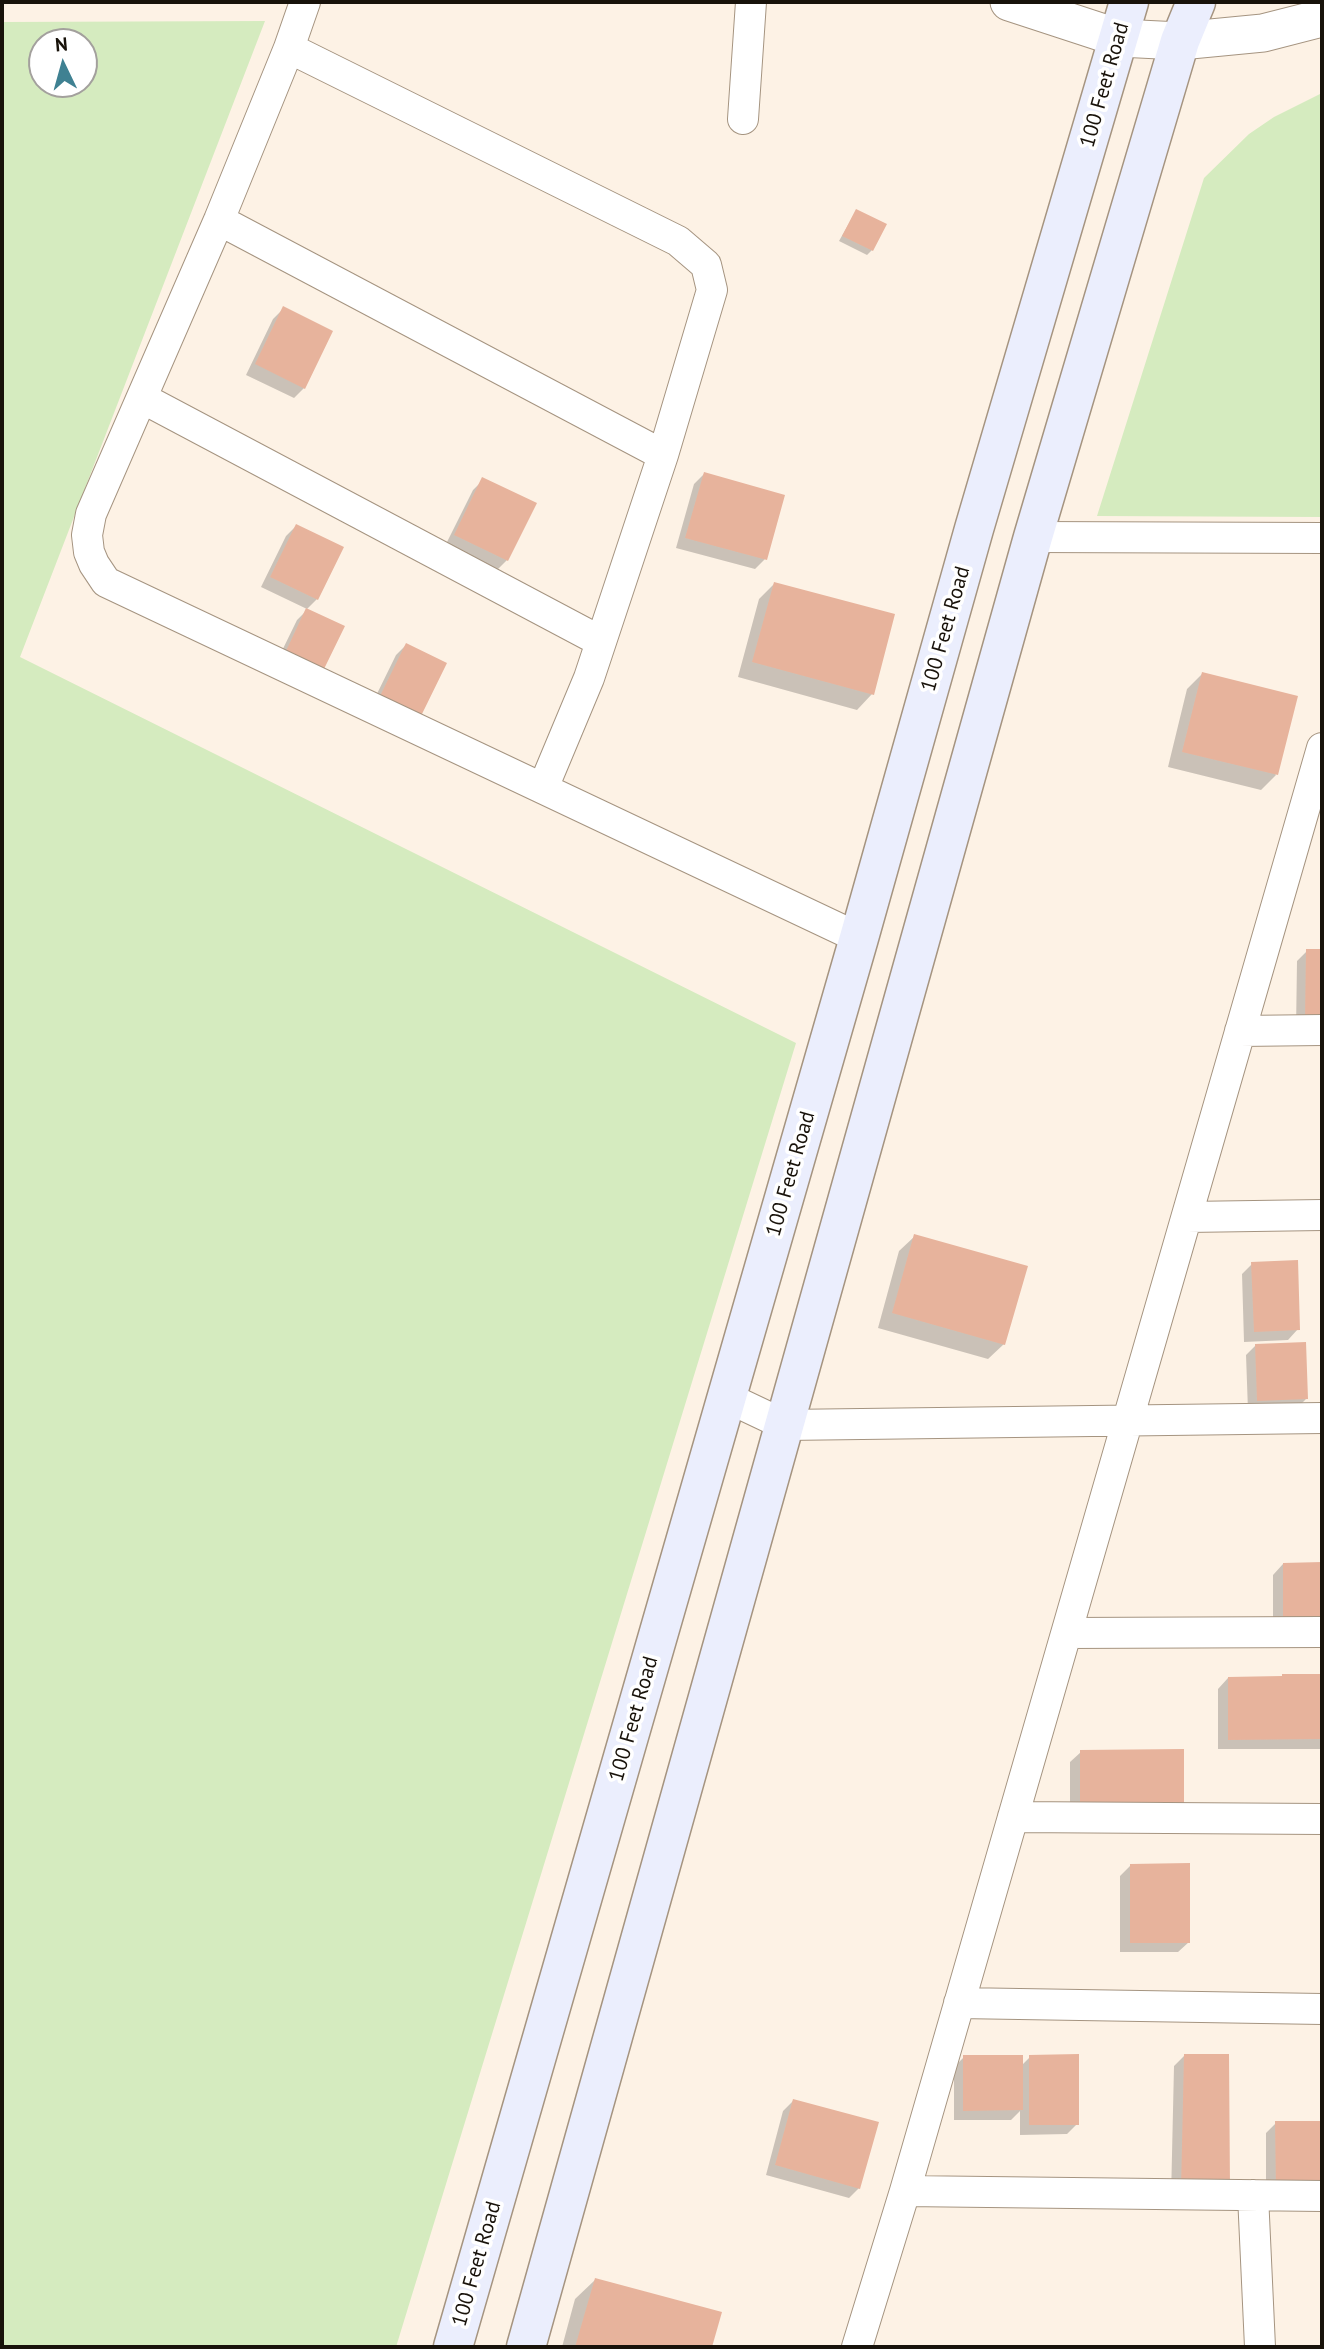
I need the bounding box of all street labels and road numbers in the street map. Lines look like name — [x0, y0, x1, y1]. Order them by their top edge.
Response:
street label: 100 Feet Road — [1075, 19, 1135, 151]
street label: 100 Feet Road — [916, 563, 976, 695]
street label: 100 Feet Road — [761, 1108, 821, 1240]
street label: 100 Feet Road — [604, 1653, 664, 1785]
street label: 100 Feet Road — [447, 2198, 507, 2330]

